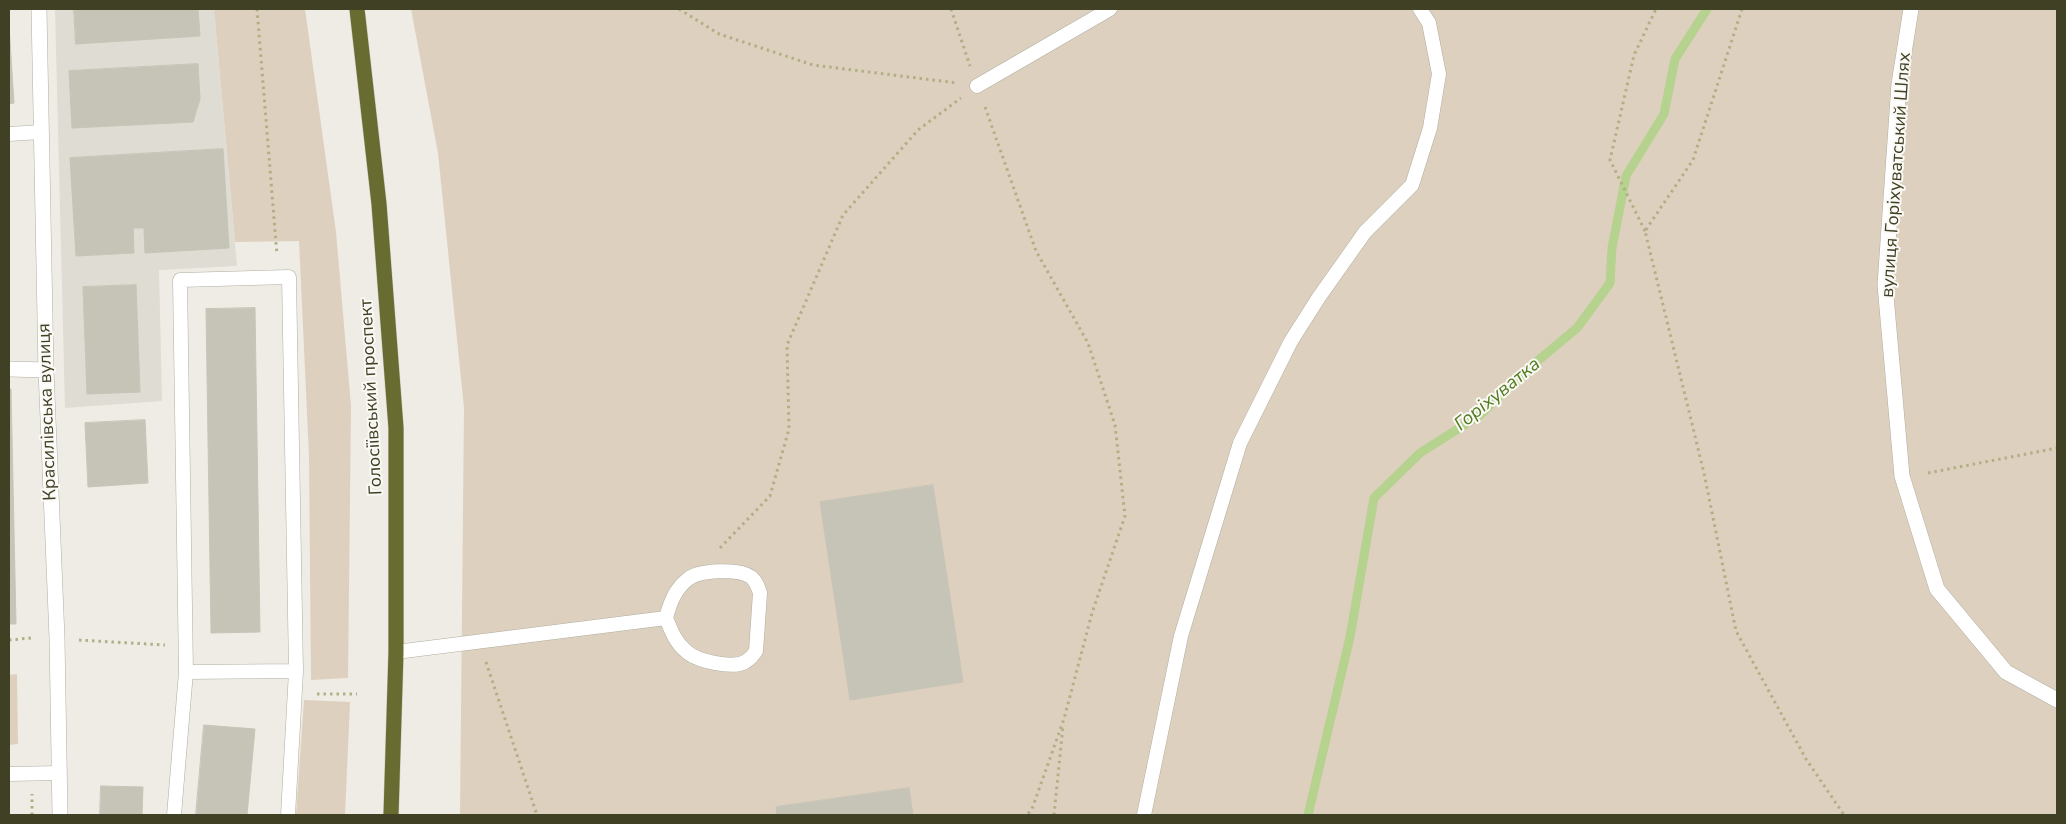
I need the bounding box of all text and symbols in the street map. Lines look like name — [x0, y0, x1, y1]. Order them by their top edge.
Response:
street label: вулиця Горіхуватський Шлях — [1878, 52, 1916, 298]
street label: Голосіївський проспект — [356, 299, 388, 495]
street label: Красилівська вулиця — [34, 323, 62, 501]
water label: Горіхуватка — [1450, 353, 1546, 437]

